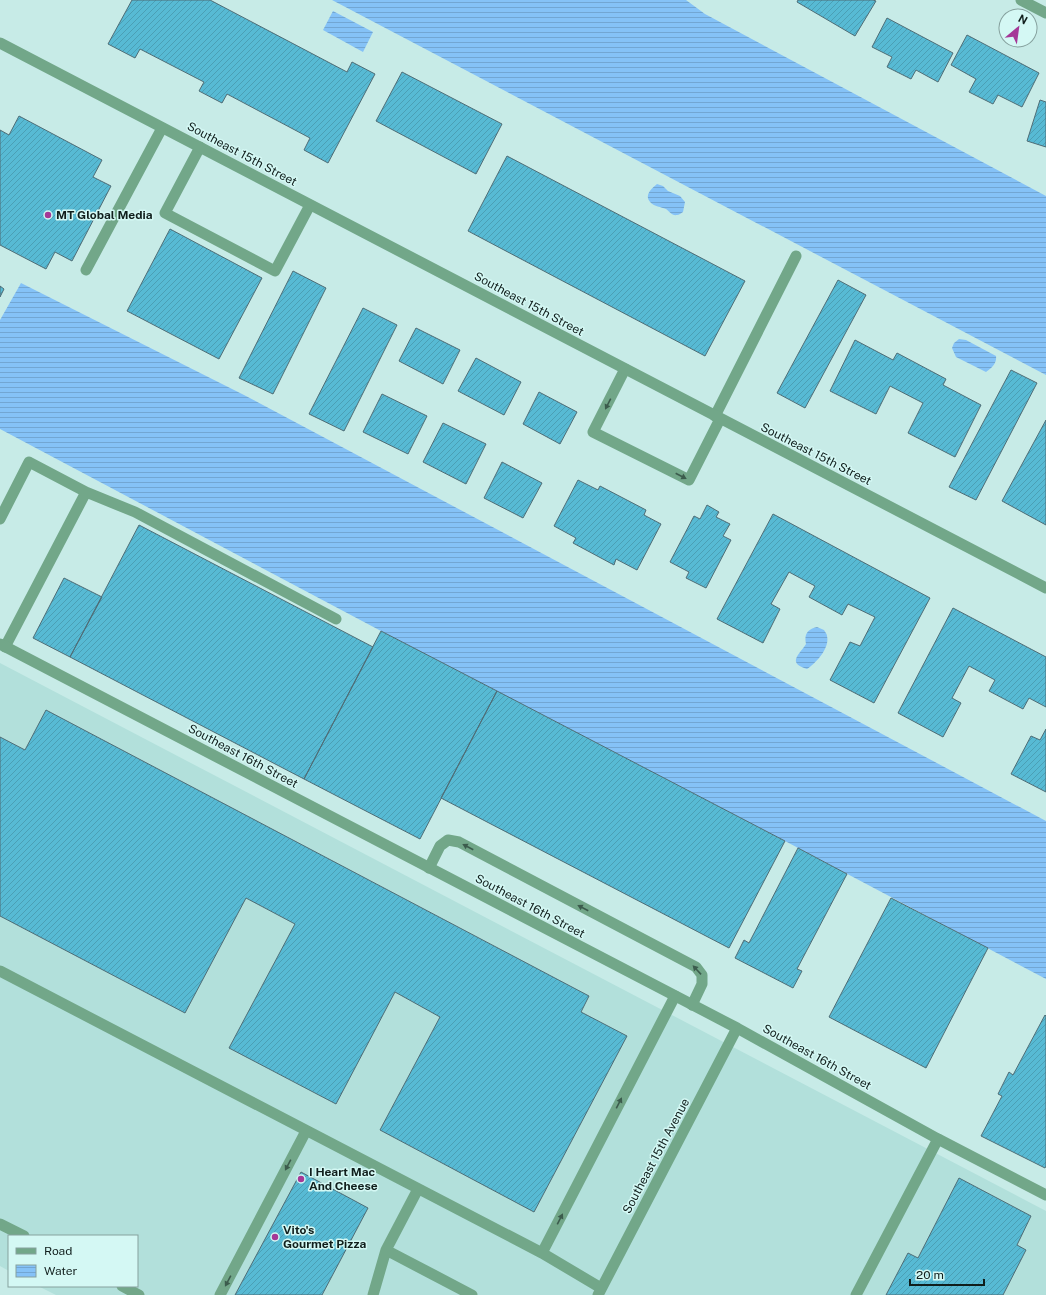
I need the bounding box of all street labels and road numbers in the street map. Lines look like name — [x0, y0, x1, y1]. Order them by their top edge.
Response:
street label: Southeast 15th Street — [185, 119, 300, 189]
street label: Southeast 15th Street — [472, 269, 587, 339]
street label: Southeast 15th Street — [758, 420, 874, 488]
street label: Southeast 16th Street — [186, 721, 300, 791]
street label: Southeast 16th Street — [473, 871, 587, 941]
street label: Southeast 16th Street — [760, 1021, 874, 1093]
street label: Southeast 15th Avenue — [620, 1096, 692, 1216]

